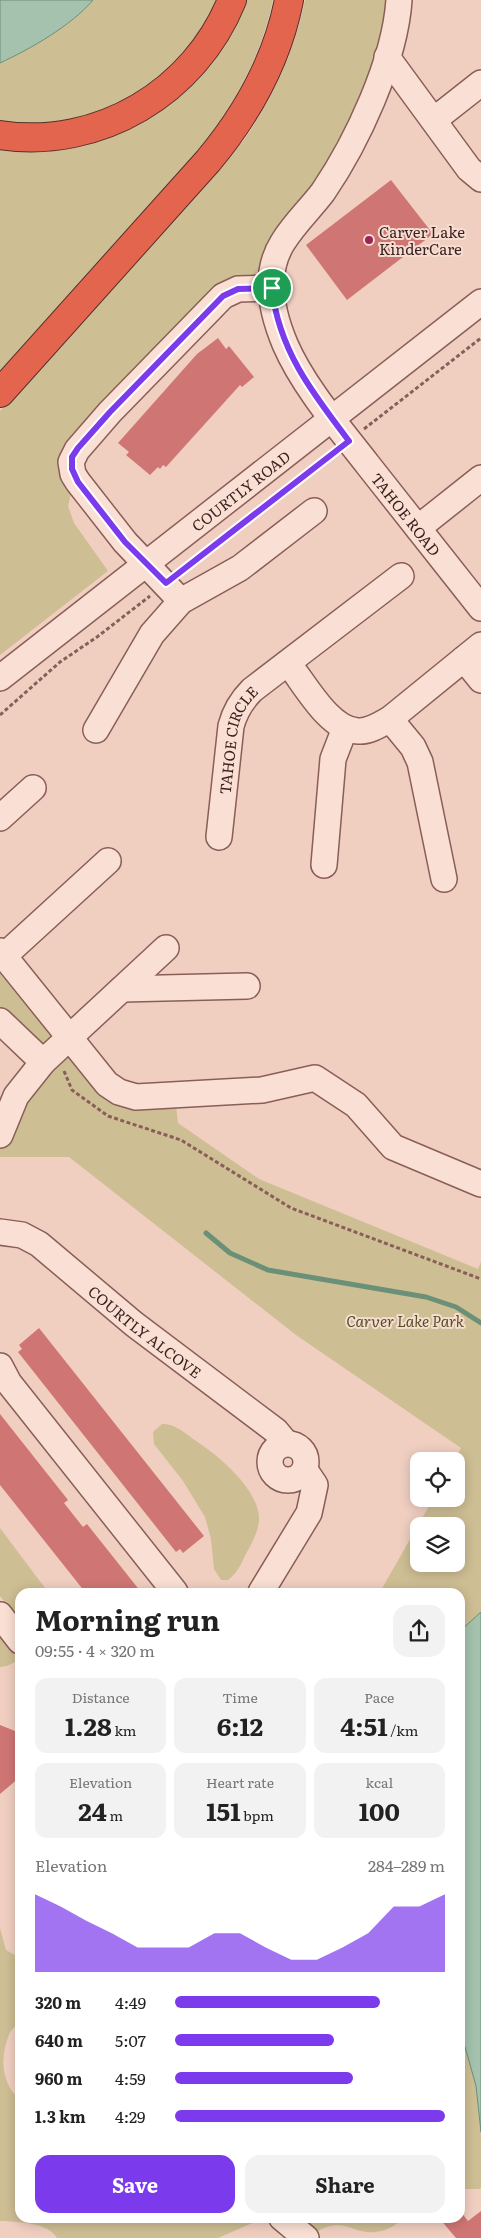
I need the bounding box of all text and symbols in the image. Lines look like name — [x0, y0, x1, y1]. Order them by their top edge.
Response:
place label: Carver Lake KinderCare — [379, 220, 465, 260]
marker: Carver Lake KinderCare — [363, 234, 375, 246]
pin — [251, 267, 293, 309]
icon: arrive — [258, 274, 286, 302]
street label: COURTLY ROAD — [186, 444, 295, 536]
street label: TAHOE ROAD — [366, 467, 447, 560]
street label: TAHOE CIRCLE — [212, 680, 262, 795]
street label: COURTLY ALCOVE — [84, 1279, 207, 1383]
park label: Carver Lake Park — [346, 1309, 465, 1332]
map controls — [410, 1452, 465, 1572]
button: locate — [410, 1452, 465, 1507]
button: layers — [410, 1517, 465, 1572]
text: Morning run — [35, 1598, 220, 1640]
button: share — [393, 1605, 445, 1657]
text: 09:55 · 4 × 320 m — [35, 1638, 155, 1662]
text: Distance — [72, 1687, 130, 1707]
text: Time — [222, 1687, 258, 1707]
text: Pace — [364, 1687, 394, 1707]
text: 1.28 — [65, 1707, 112, 1744]
text: 6:12 — [217, 1707, 263, 1744]
text: 4:51 — [340, 1707, 388, 1744]
text: km — [112, 1720, 136, 1740]
text: /km — [388, 1720, 418, 1740]
text: Elevation — [69, 1772, 132, 1792]
text: Heart rate — [206, 1772, 274, 1792]
text: kcal — [366, 1772, 393, 1792]
text: 24 — [78, 1792, 107, 1829]
text: 151 — [206, 1792, 241, 1829]
text: 100 — [359, 1792, 400, 1829]
text: m — [107, 1805, 123, 1825]
text: bpm — [241, 1805, 274, 1825]
text: Elevation — [35, 1853, 107, 1877]
text: 284–289 m — [368, 1853, 445, 1877]
text: 320 m — [35, 1990, 81, 2014]
text: 4:49 — [115, 1990, 146, 2014]
text: 640 m — [35, 2028, 83, 2052]
text: 5:07 — [115, 2028, 146, 2052]
text: 960 m — [35, 2066, 83, 2090]
text: 4:59 — [115, 2066, 146, 2090]
text: 1.3 km — [35, 2104, 86, 2128]
text: 4:29 — [115, 2104, 145, 2128]
button: Save — [35, 2155, 235, 2213]
button: Share — [245, 2155, 445, 2213]

